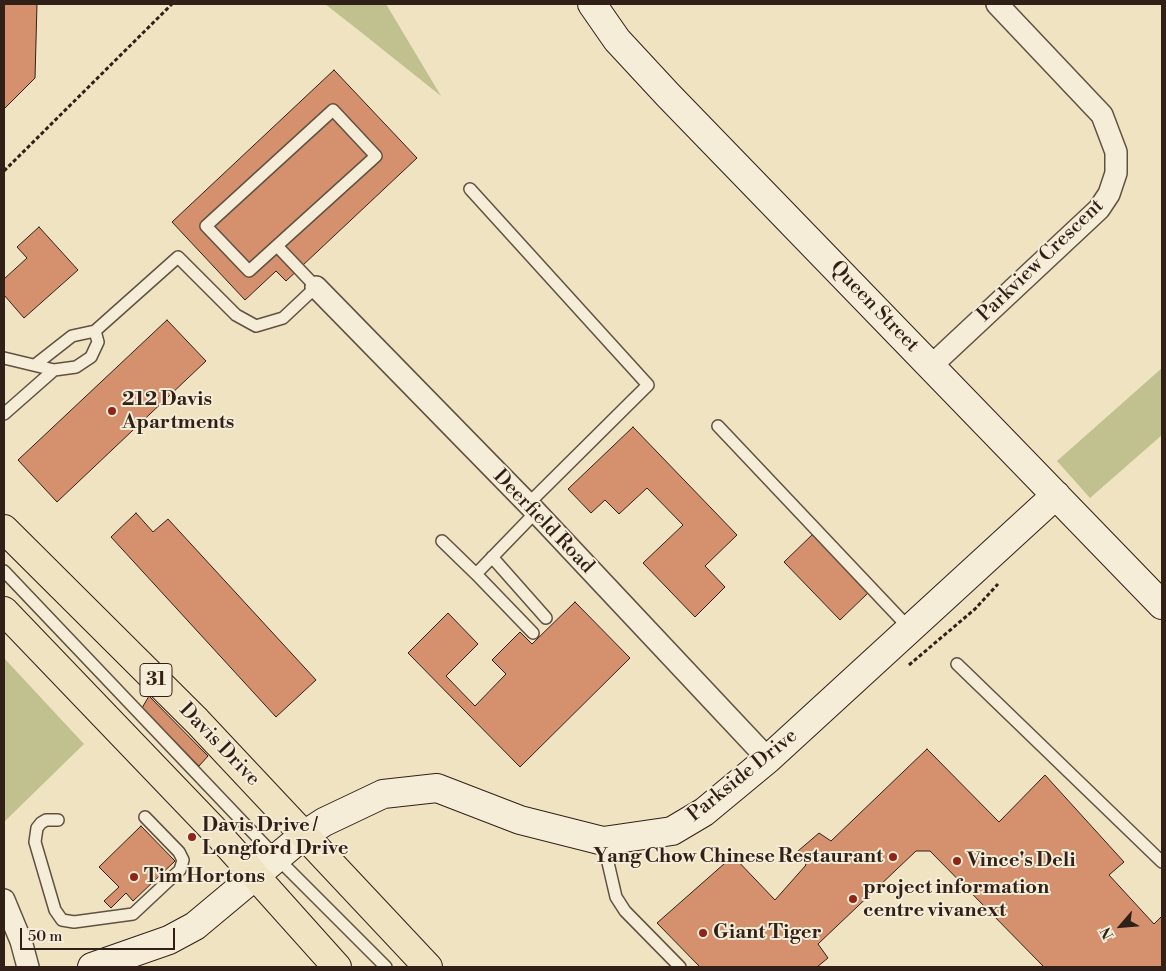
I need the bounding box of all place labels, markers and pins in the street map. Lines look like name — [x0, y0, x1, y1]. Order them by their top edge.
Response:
place label: 212 Davis Apartments — [122, 388, 234, 435]
marker: 212 Davis Apartments — [106, 405, 118, 417]
place label: Davis Drive / Longford Drive — [202, 814, 348, 861]
marker: Davis Drive / Longford Drive — [186, 831, 198, 843]
place label: Yang Chow Chinese Restaurant — [593, 845, 883, 869]
place label: Vince's Deli — [967, 849, 1076, 873]
marker: Yang Chow Chinese Restaurant — [887, 851, 899, 863]
marker: Vince's Deli — [951, 855, 963, 867]
place label: Tim Hortons — [144, 865, 265, 889]
marker: Tim Hortons — [128, 871, 140, 883]
place label: project information centre vivanext — [863, 876, 1049, 923]
marker: project information centre vivanext — [847, 893, 859, 905]
place label: Giant Tiger — [713, 921, 822, 945]
marker: Giant Tiger — [697, 927, 709, 939]

